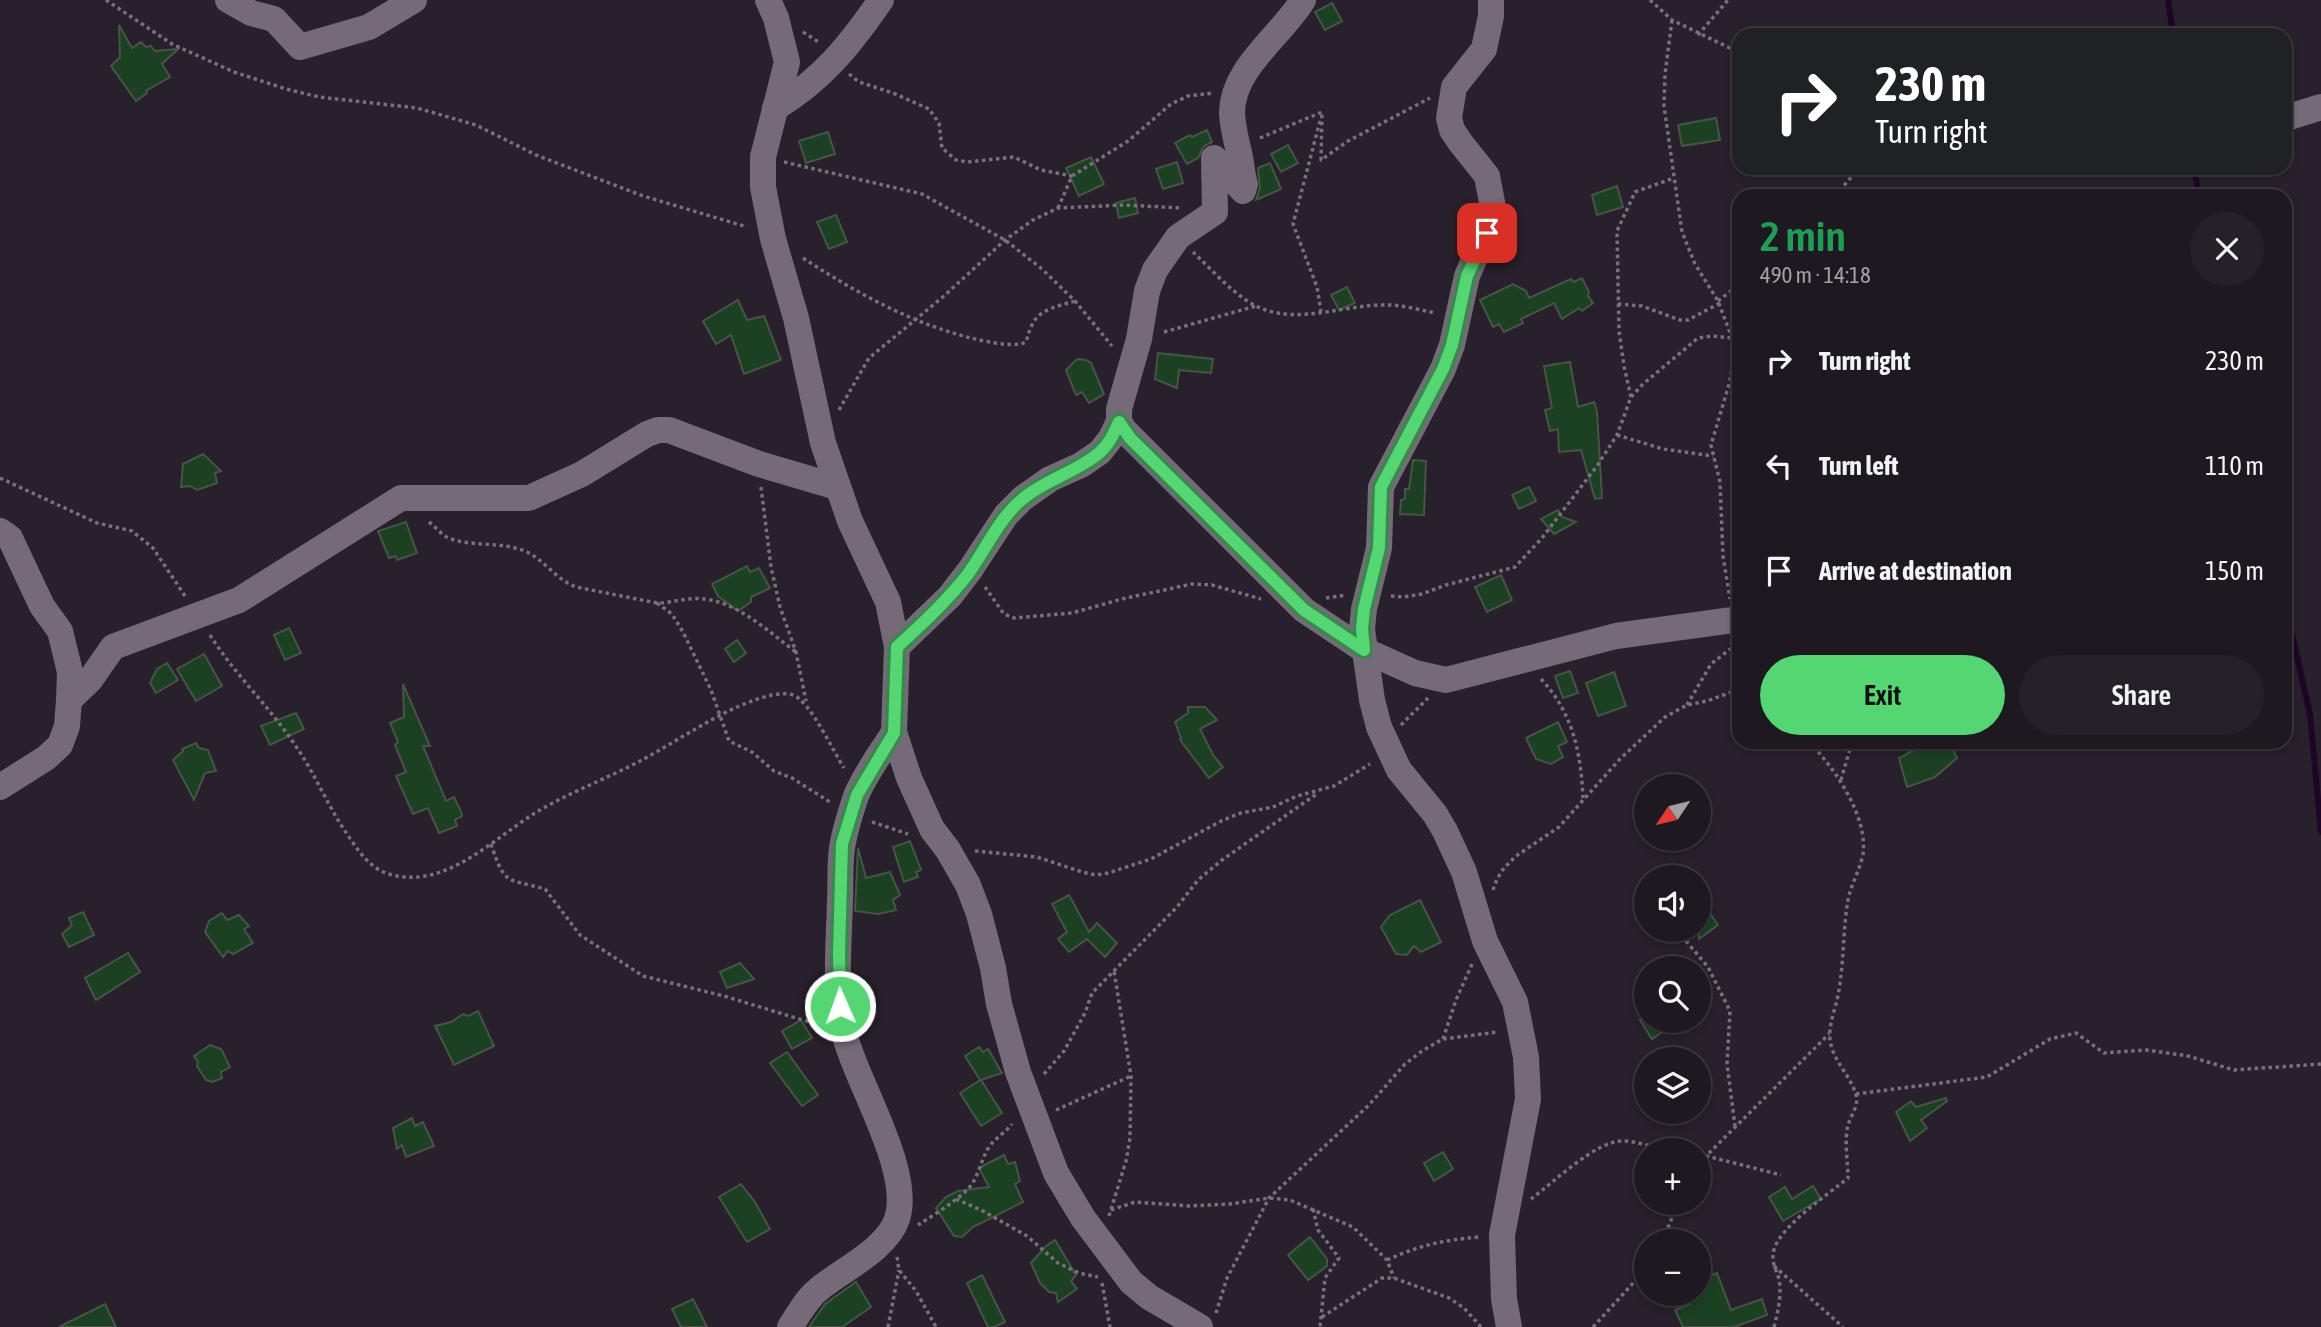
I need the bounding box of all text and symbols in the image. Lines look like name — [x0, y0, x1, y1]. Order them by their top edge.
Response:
text: 230 m — [1875, 55, 1986, 111]
icon: right — [1760, 56, 1851, 147]
text: Turn right — [1875, 113, 1988, 150]
pin — [1457, 203, 1517, 263]
text: 2 min — [1760, 212, 1846, 260]
button: close — [2190, 212, 2264, 286]
icon: arrive — [1468, 214, 1506, 252]
text: 490 m · 14:18 — [1760, 262, 1871, 288]
icon: right — [1760, 342, 1798, 380]
text: Turn right — [1819, 346, 1910, 376]
text: 230 m — [2205, 346, 2264, 376]
icon: left — [1760, 447, 1798, 485]
text: Turn left — [1819, 451, 1899, 481]
text: 110 m — [2205, 451, 2264, 481]
icon: arrive — [1760, 552, 1798, 590]
text: Arrive at destination — [1819, 556, 2012, 586]
text: 150 m — [2205, 556, 2264, 586]
button: Exit — [1760, 655, 2005, 735]
button: Share — [2019, 655, 2264, 735]
north arrow — [1634, 774, 1712, 850]
map controls — [1634, 774, 1711, 1306]
button: sound — [1634, 865, 1711, 942]
button: search — [1634, 956, 1711, 1033]
position arrow — [803, 969, 877, 1043]
button: layers — [1634, 1047, 1711, 1124]
button: + — [1634, 1138, 1711, 1215]
button: − — [1634, 1229, 1711, 1306]

